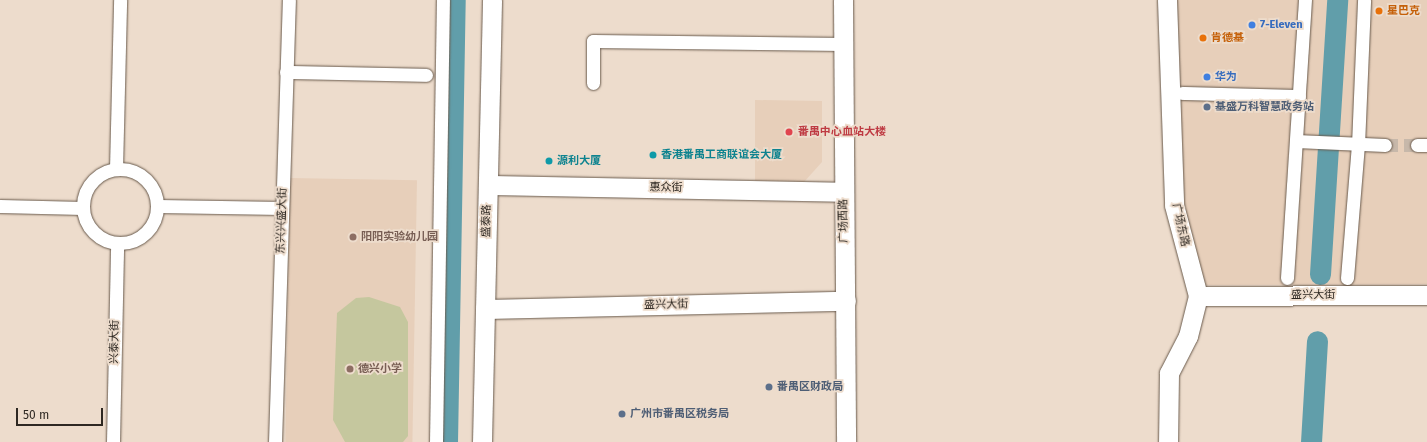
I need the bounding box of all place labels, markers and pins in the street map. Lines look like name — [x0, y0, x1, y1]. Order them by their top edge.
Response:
place label: 星巴克 — [1387, 4, 1420, 18]
marker: 星巴克 — [1374, 6, 1384, 16]
place label: 7-Eleven — [1260, 18, 1302, 32]
marker: 7-Eleven — [1247, 20, 1257, 30]
place label: 肯德基 — [1211, 31, 1244, 45]
marker: 肯德基 — [1198, 33, 1208, 43]
place label: 华为 — [1215, 70, 1237, 84]
marker: 华为 — [1202, 72, 1212, 82]
place label: 基盛万科智慧政务站 — [1215, 100, 1314, 114]
marker: 基盛万科智慧政务站 — [1202, 102, 1212, 112]
place label: 番禺中心血站大楼 — [798, 125, 886, 139]
marker: 番禺中心血站大楼 — [783, 126, 795, 138]
place label: 香港番禺工商联谊会大厦 — [661, 148, 782, 162]
marker: 香港番禺工商联谊会大厦 — [648, 150, 658, 160]
place label: 源利大厦 — [557, 154, 601, 168]
marker: 源利大厦 — [544, 156, 554, 166]
place label: 阳阳实验幼儿园 — [361, 230, 438, 244]
marker: 阳阳实验幼儿园 — [348, 232, 358, 242]
place label: 德兴小学 — [358, 362, 402, 376]
marker: 德兴小学 — [345, 364, 355, 374]
place label: 番禺区财政局 — [777, 380, 843, 394]
marker: 番禺区财政局 — [764, 382, 774, 392]
place label: 广州市番禺区税务局 — [630, 407, 729, 421]
marker: 广州市番禺区税务局 — [617, 409, 627, 419]

